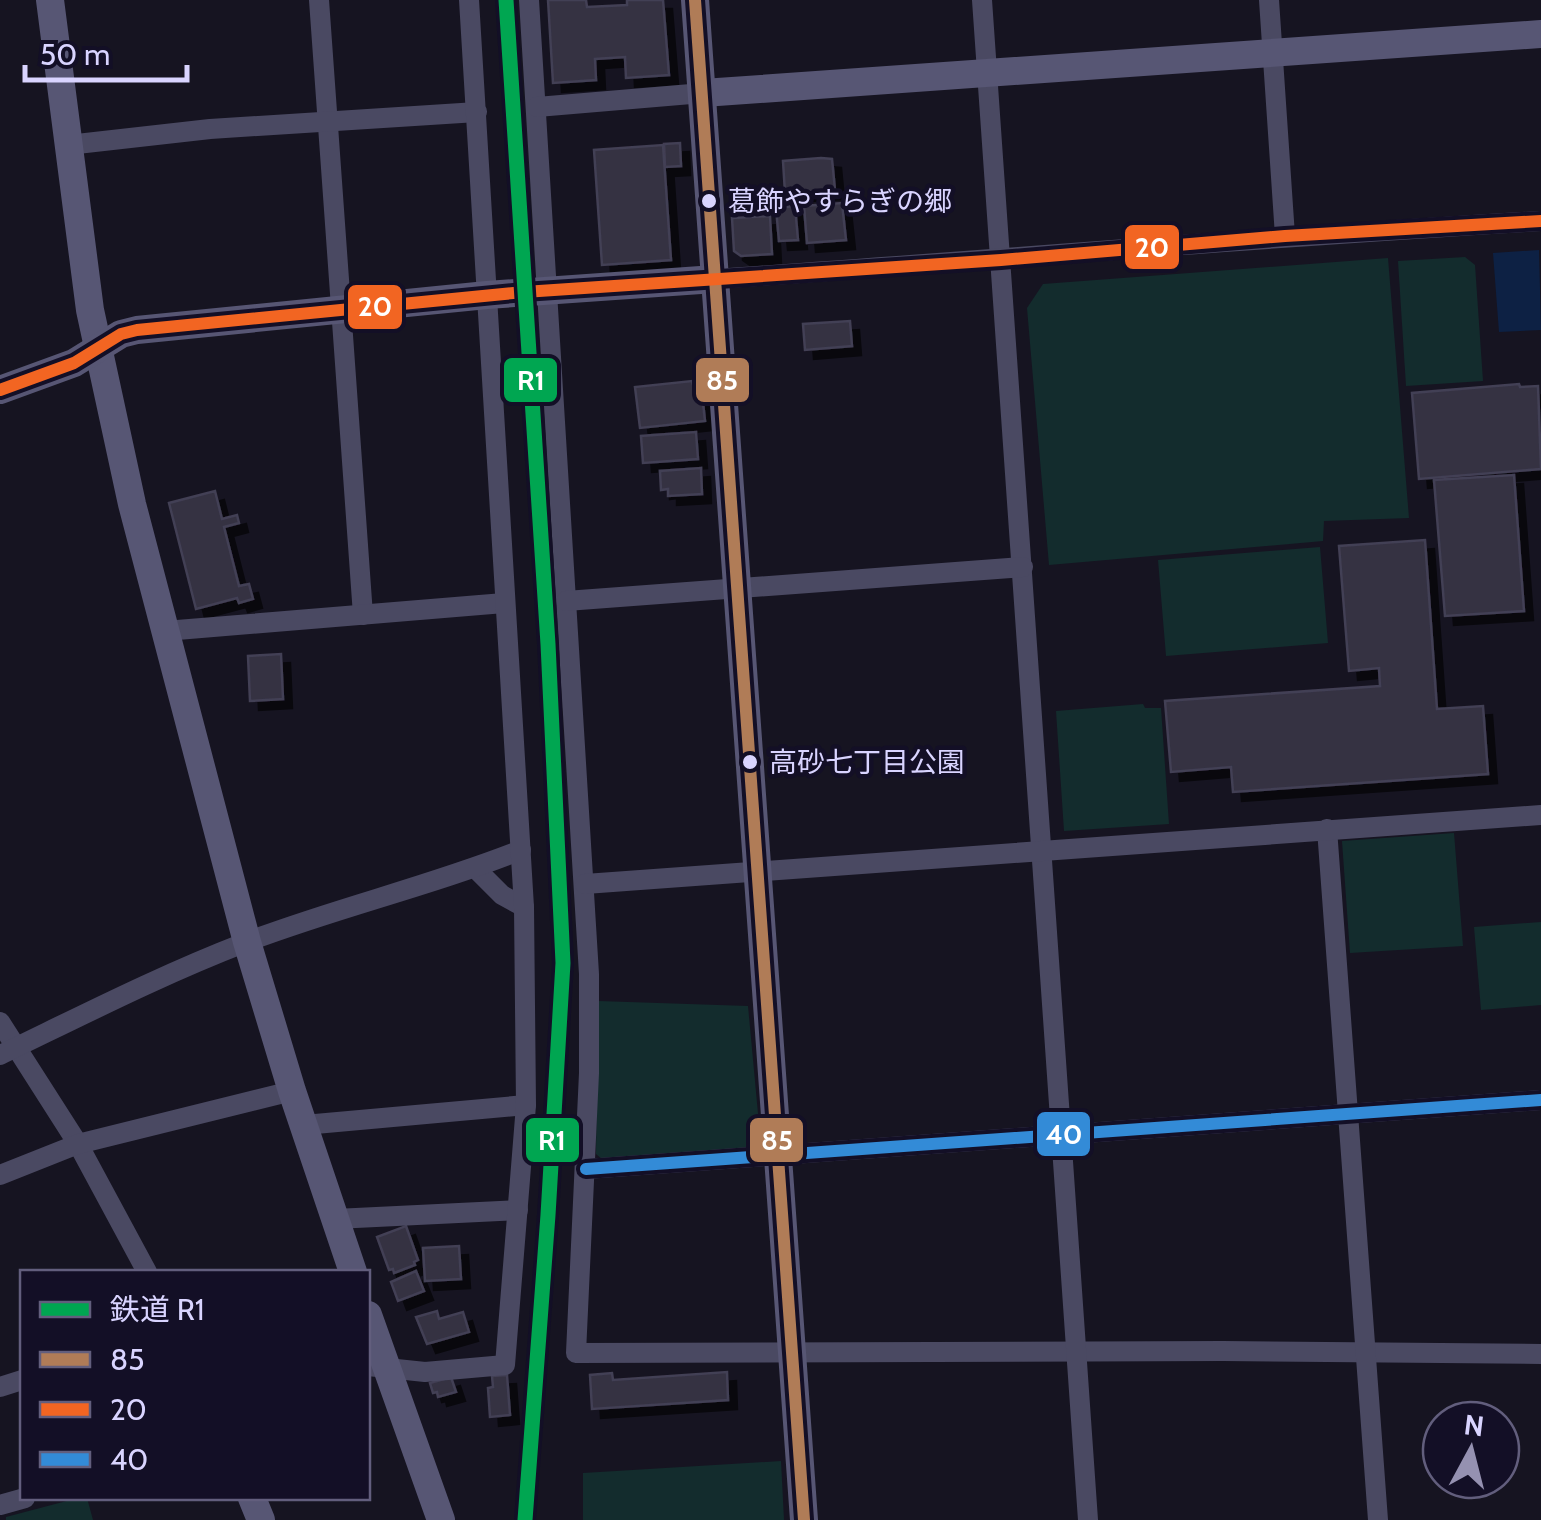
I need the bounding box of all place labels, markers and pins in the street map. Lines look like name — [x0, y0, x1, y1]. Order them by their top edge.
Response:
place label: 葛飾やすらぎの郷 — [728, 184, 952, 218]
marker: 葛飾やすらぎの郷 — [699, 191, 719, 211]
place label: 高砂七丁目公園 — [769, 745, 965, 779]
marker: 高砂七丁目公園 — [740, 752, 760, 772]

